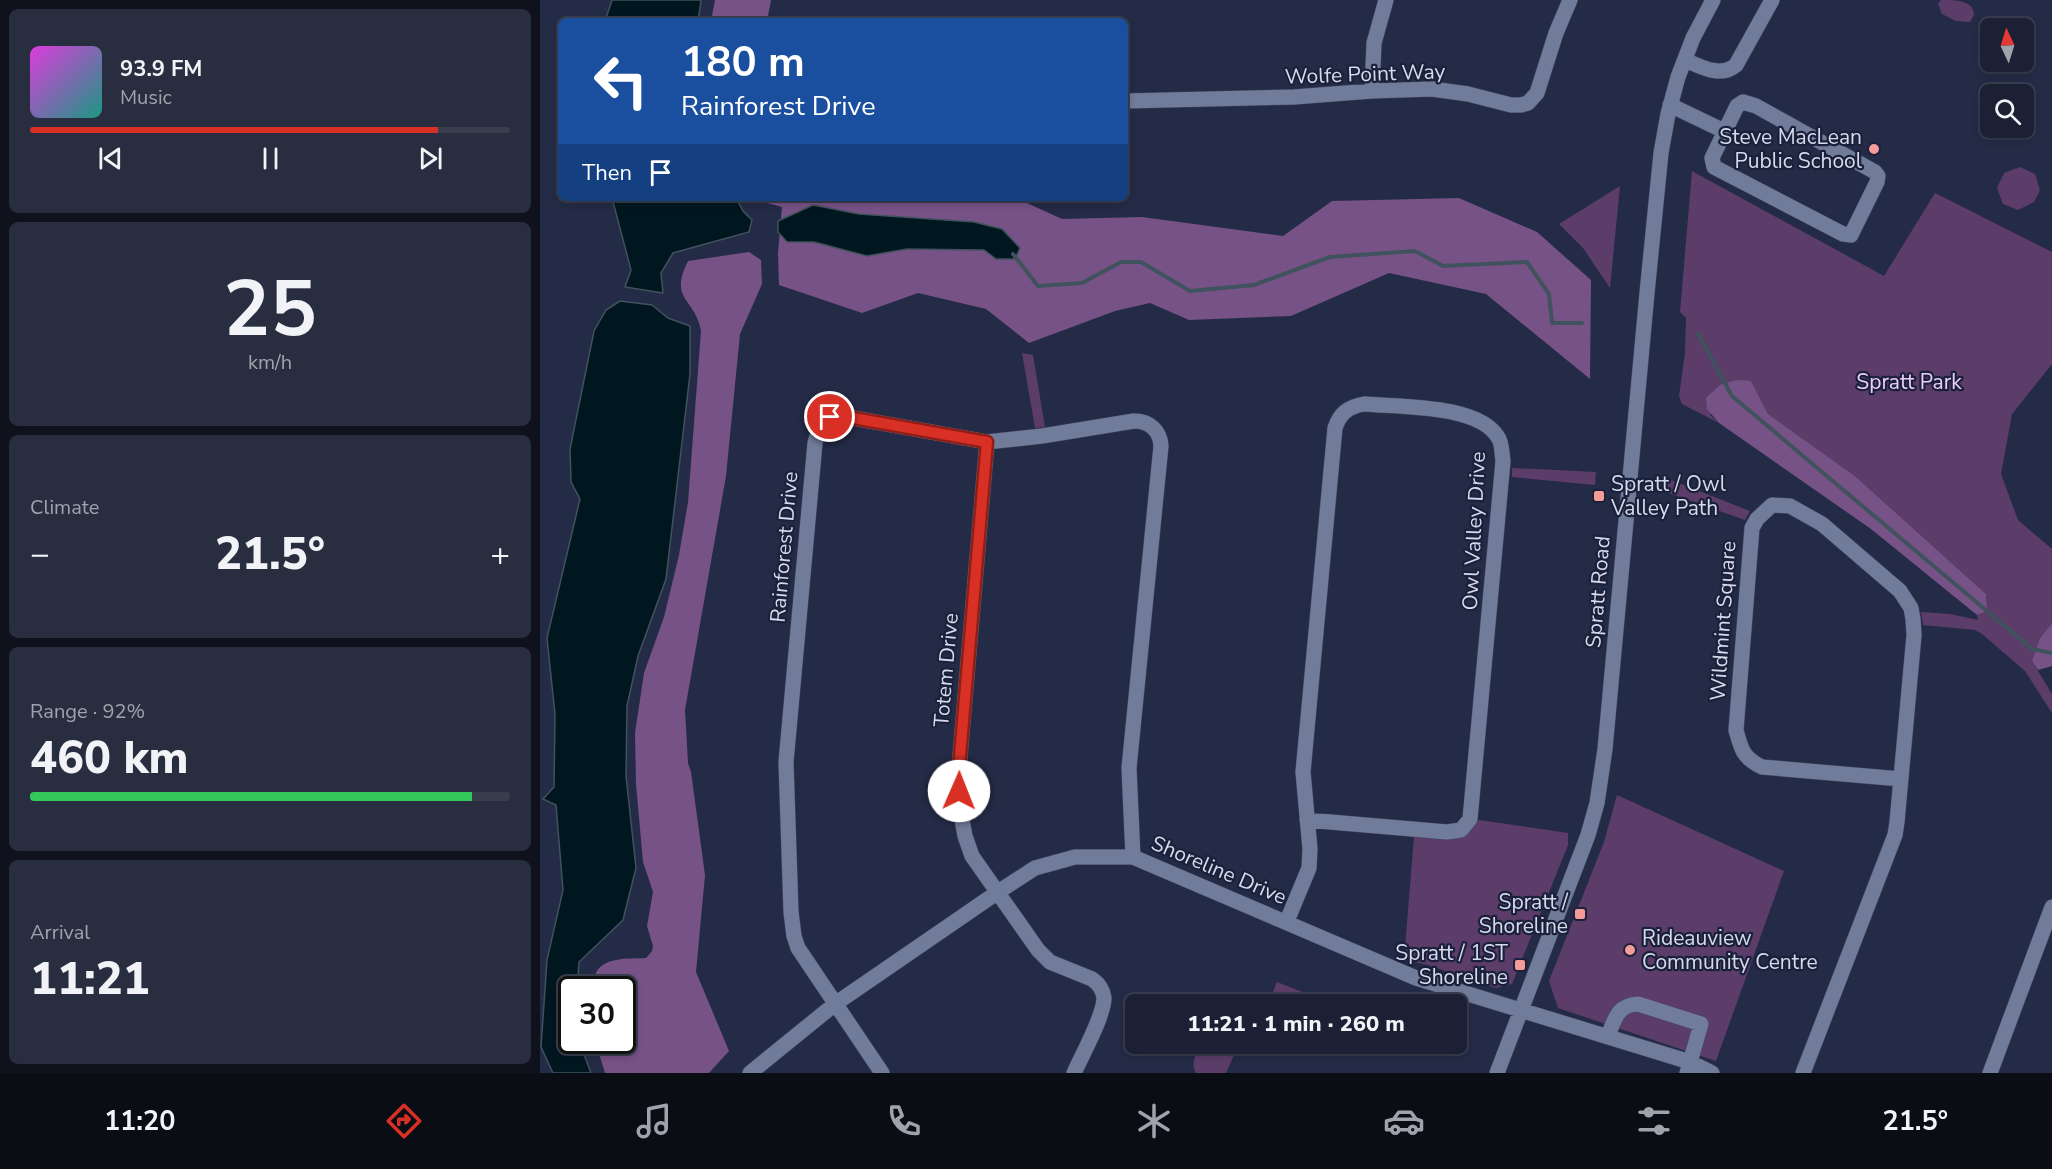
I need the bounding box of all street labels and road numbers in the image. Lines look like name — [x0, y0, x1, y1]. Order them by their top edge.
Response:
street label: Wolfe Point Way — [1284, 57, 1446, 91]
street label: Owl Valley Drive — [1456, 451, 1492, 611]
street label: Rainforest Drive — [763, 470, 805, 624]
street label: Spratt Road — [1579, 535, 1617, 649]
street label: Wildmint Square — [1703, 540, 1743, 702]
street label: Totem Drive — [927, 612, 965, 728]
street label: Shoreline Drive — [1147, 829, 1291, 911]

